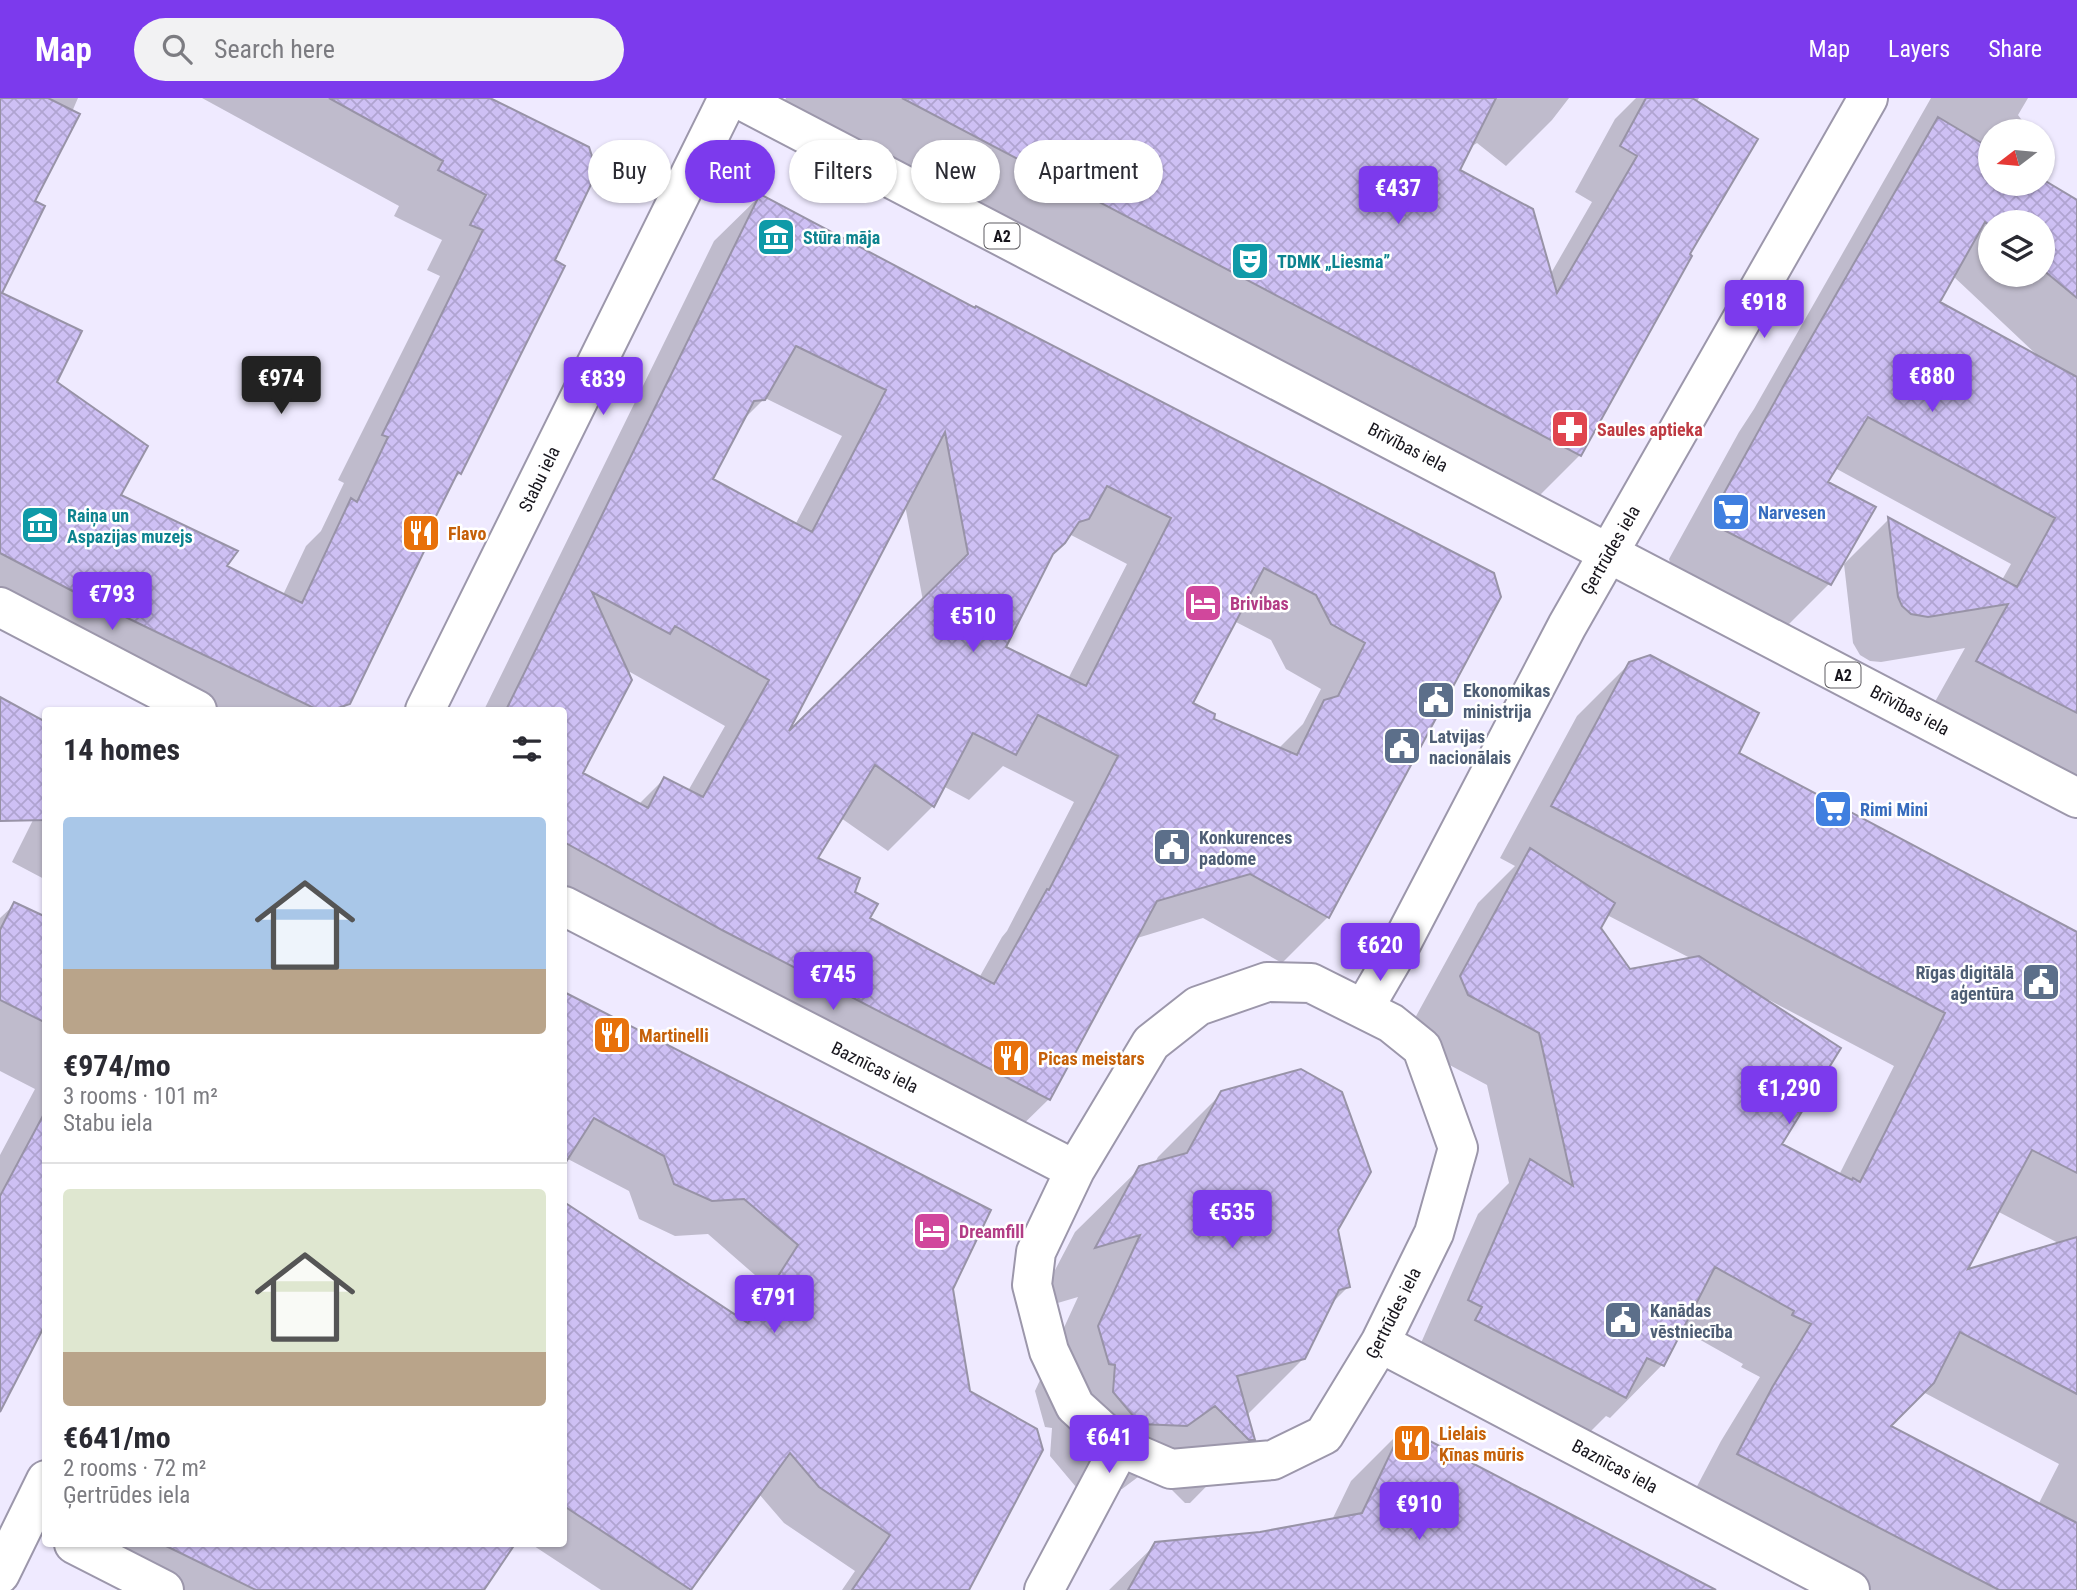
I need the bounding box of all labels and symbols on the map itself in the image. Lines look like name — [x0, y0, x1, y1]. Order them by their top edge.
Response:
north arrow — [1978, 119, 2054, 196]
pin: €437 — [1357, 166, 1439, 226]
museum icon: Stūra māja — [755, 216, 797, 258]
road number: A2 — [984, 224, 1020, 248]
place label: Stūra māja — [803, 227, 880, 248]
theatre icon: TDMK „Liesma” — [1229, 240, 1271, 282]
place label: TDMK „Liesma” — [1277, 251, 1390, 272]
pin: €918 — [1723, 280, 1805, 340]
pin: €880 — [1891, 354, 1973, 414]
pin: €974 — [240, 356, 322, 416]
pin: €839 — [562, 358, 644, 417]
pharmacy icon: Saules aptieka — [1549, 408, 1591, 450]
street label: Brīvības iela — [1365, 418, 1451, 476]
place label: Saules aptieka — [1597, 419, 1703, 440]
street label: Stabu iela — [514, 443, 564, 515]
supermarket icon: Narvesen — [1710, 491, 1752, 533]
street label: Ģertrūdes iela — [1576, 502, 1645, 599]
place label: Narvesen — [1758, 502, 1826, 523]
museum icon: Raiņa un Aspazijas muzejs — [19, 504, 61, 546]
place label: Raiņa un Aspazijas muzejs — [67, 505, 193, 547]
restaurant icon: Flavo — [400, 512, 442, 554]
place label: Flavo — [448, 523, 486, 544]
pin: €793 — [71, 573, 153, 632]
hotel icon: Brivibas — [1182, 582, 1224, 624]
place label: Brivibas — [1230, 593, 1289, 614]
pin: €510 — [932, 594, 1014, 654]
road number: A2 — [1826, 662, 1860, 688]
public building icon: Ekonomikas ministrija — [1415, 679, 1457, 721]
place label: Ekonomikas ministrija — [1463, 680, 1550, 722]
street label: Brīvības iela — [1867, 680, 1953, 740]
public building icon: Latvijas nacionālais — [1381, 725, 1423, 767]
place label: Latvijas nacionālais — [1429, 726, 1511, 768]
supermarket icon: Rimi Mini — [1812, 788, 1854, 830]
place label: Rimi Mini — [1860, 799, 1928, 820]
public building icon: Konkurences padome — [1151, 826, 1193, 868]
place label: Konkurences padome — [1199, 827, 1292, 869]
pin: €620 — [1339, 924, 1421, 983]
pin: €745 — [792, 953, 874, 1012]
public building icon: Rīgas digitālā aģentūra — [2020, 961, 2062, 1003]
place label: Rīgas digitālā aģentūra — [1915, 962, 2014, 1004]
restaurant icon: Martinelli — [591, 1014, 633, 1056]
place label: Martinelli — [639, 1025, 709, 1046]
street label: Baznīcas iela — [828, 1037, 922, 1097]
restaurant icon: Picas meistars — [990, 1037, 1032, 1079]
place label: Picas meistars — [1038, 1048, 1145, 1069]
pin: €1,290 — [1732, 1066, 1846, 1126]
pin: €535 — [1191, 1190, 1273, 1250]
hotel icon: Dreamfill — [911, 1210, 953, 1252]
place label: Dreamfill — [959, 1221, 1024, 1242]
street label: Ģertrūdes iela — [1361, 1264, 1426, 1363]
pin: €791 — [733, 1276, 815, 1335]
public building icon: Kanādas vēstniecība — [1602, 1299, 1644, 1341]
place label: Kanādas vēstniecība — [1650, 1300, 1733, 1342]
pin: €641 — [1068, 1416, 1150, 1475]
restaurant icon: Lielais Ķīnas mūris — [1391, 1422, 1433, 1464]
place label: Lielais Ķīnas mūris — [1439, 1423, 1524, 1466]
street label: Baznīcas iela — [1569, 1435, 1661, 1497]
pin: €910 — [1378, 1482, 1460, 1542]

